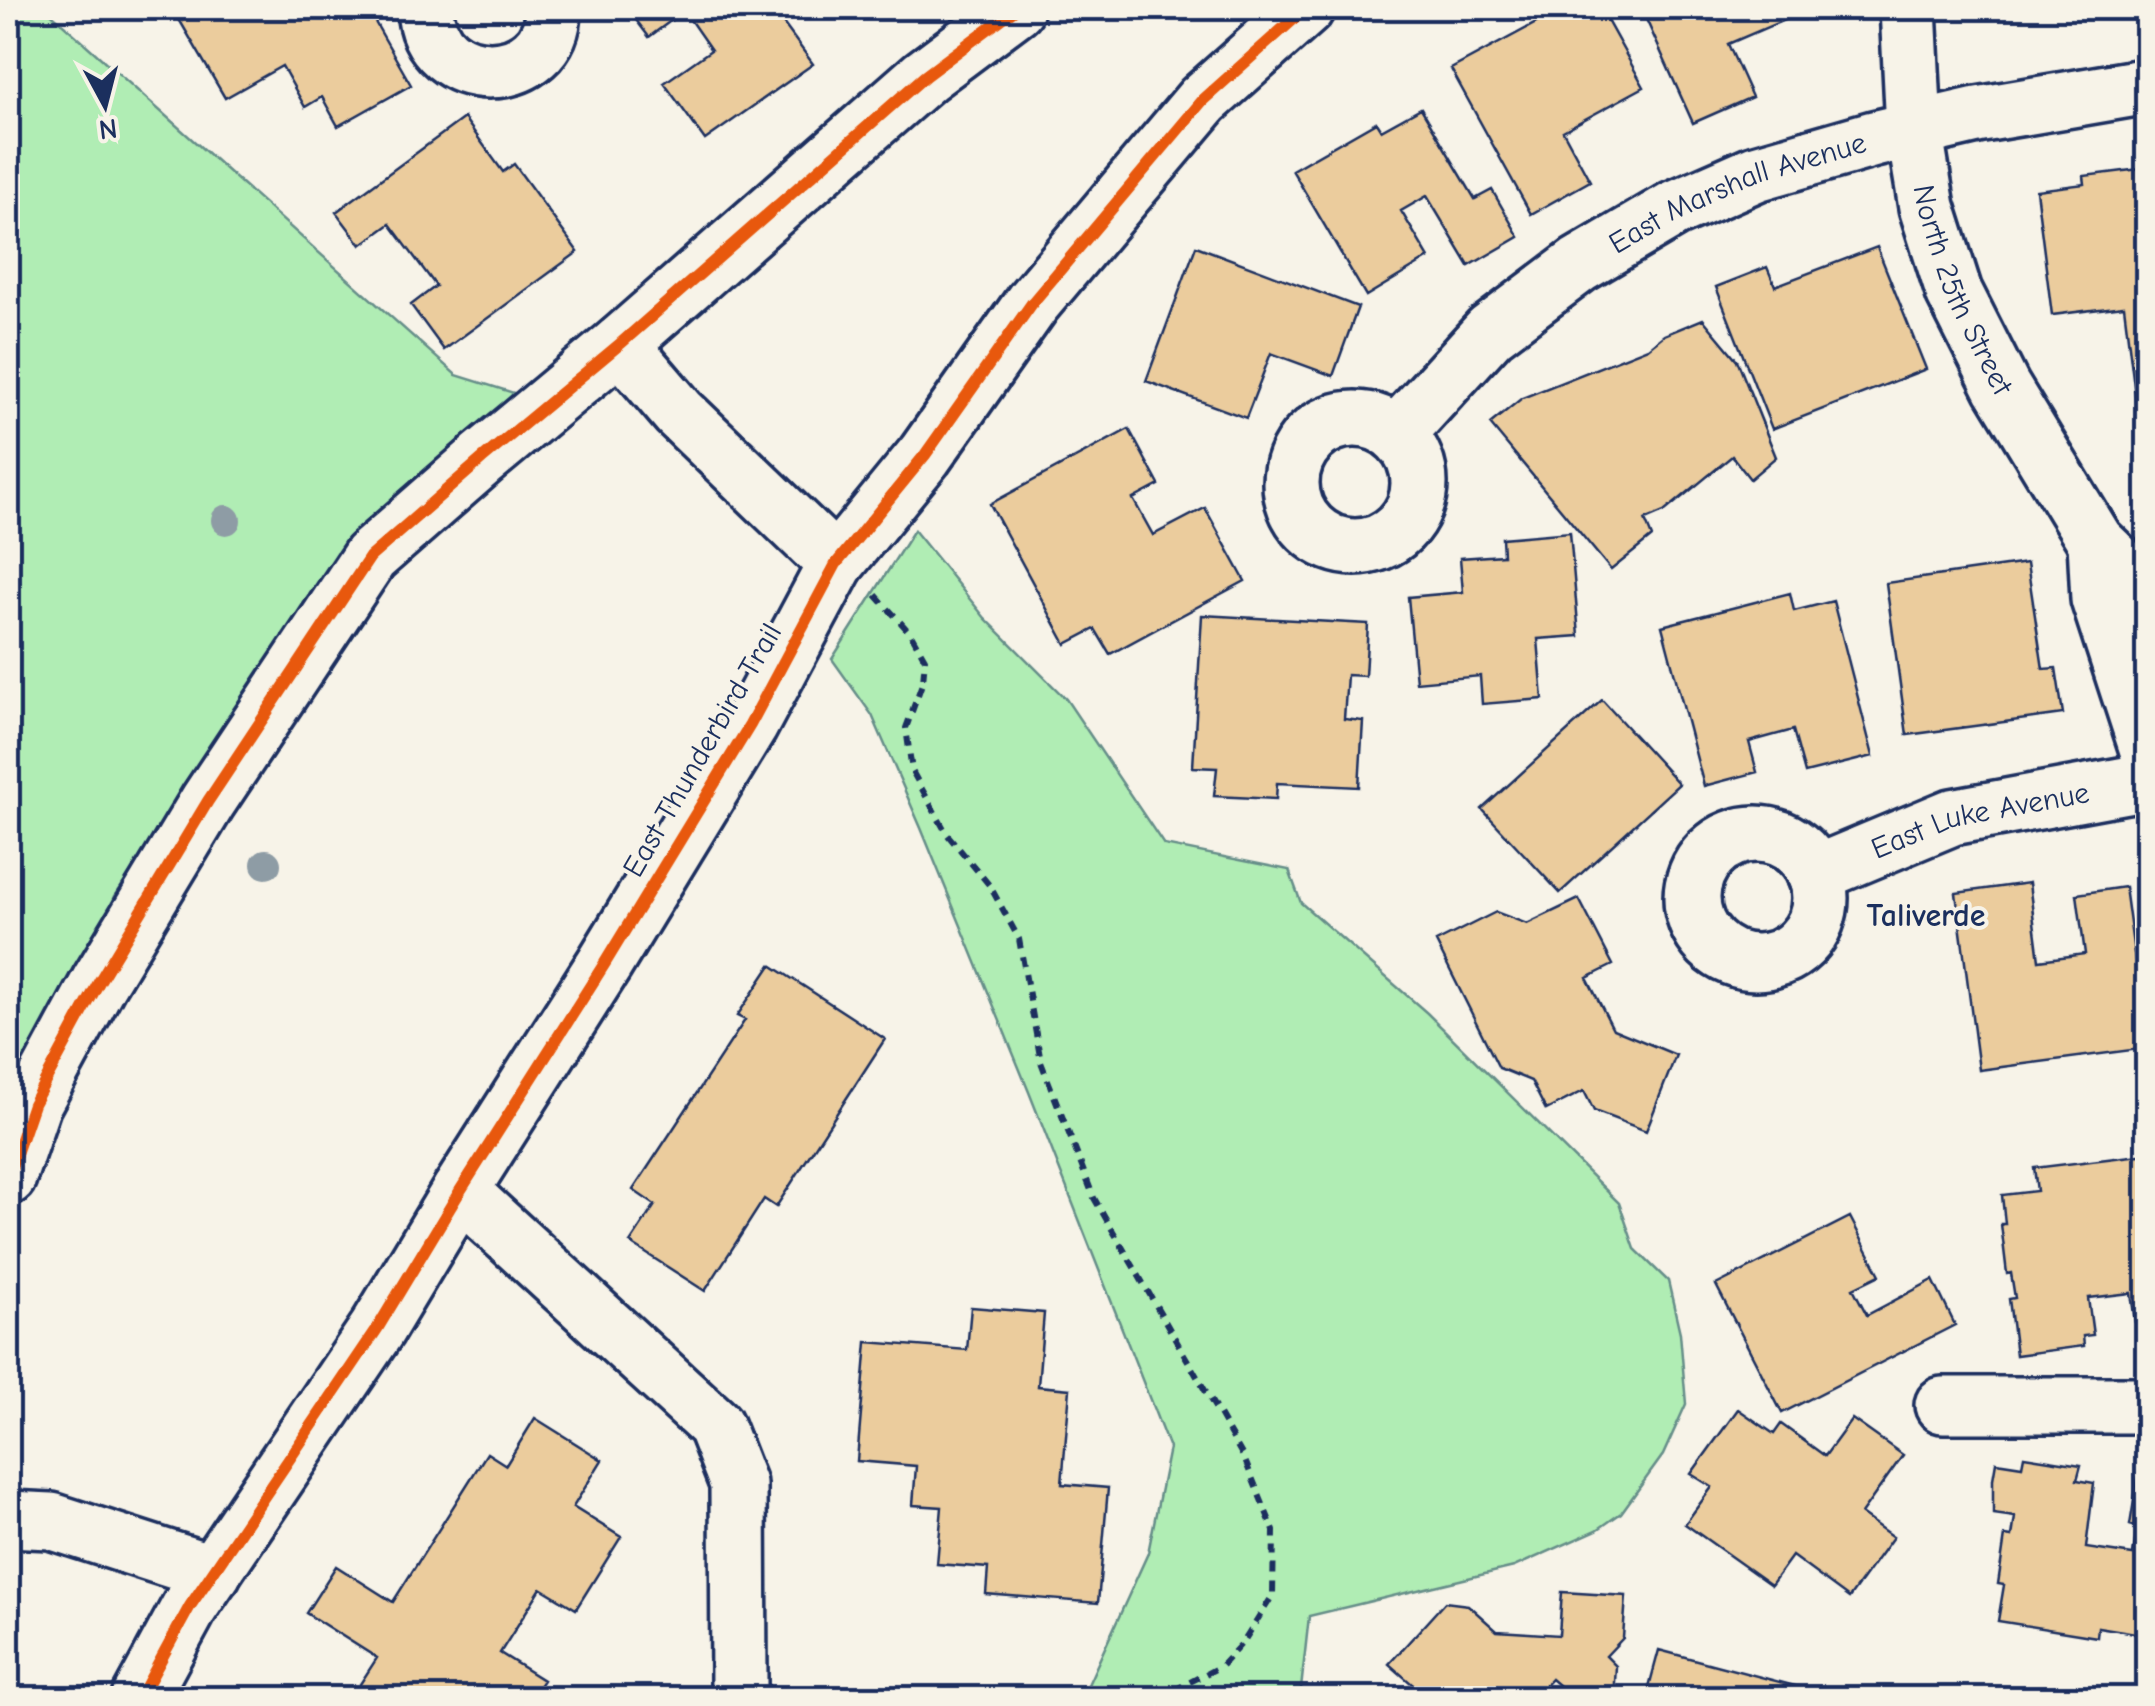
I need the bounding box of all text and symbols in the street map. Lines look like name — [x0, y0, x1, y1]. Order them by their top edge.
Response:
north arrow — [55, 55, 155, 155]
text: N — [97, 112, 119, 146]
street label: East Marshall Avenue — [1603, 125, 1870, 261]
street label: North 25th Street — [1906, 182, 2020, 403]
street label: East Thunderbird Trail — [616, 617, 789, 883]
street label: East Luke Avenue — [1866, 775, 2092, 867]
district label: Taliverde — [1867, 897, 1985, 934]

